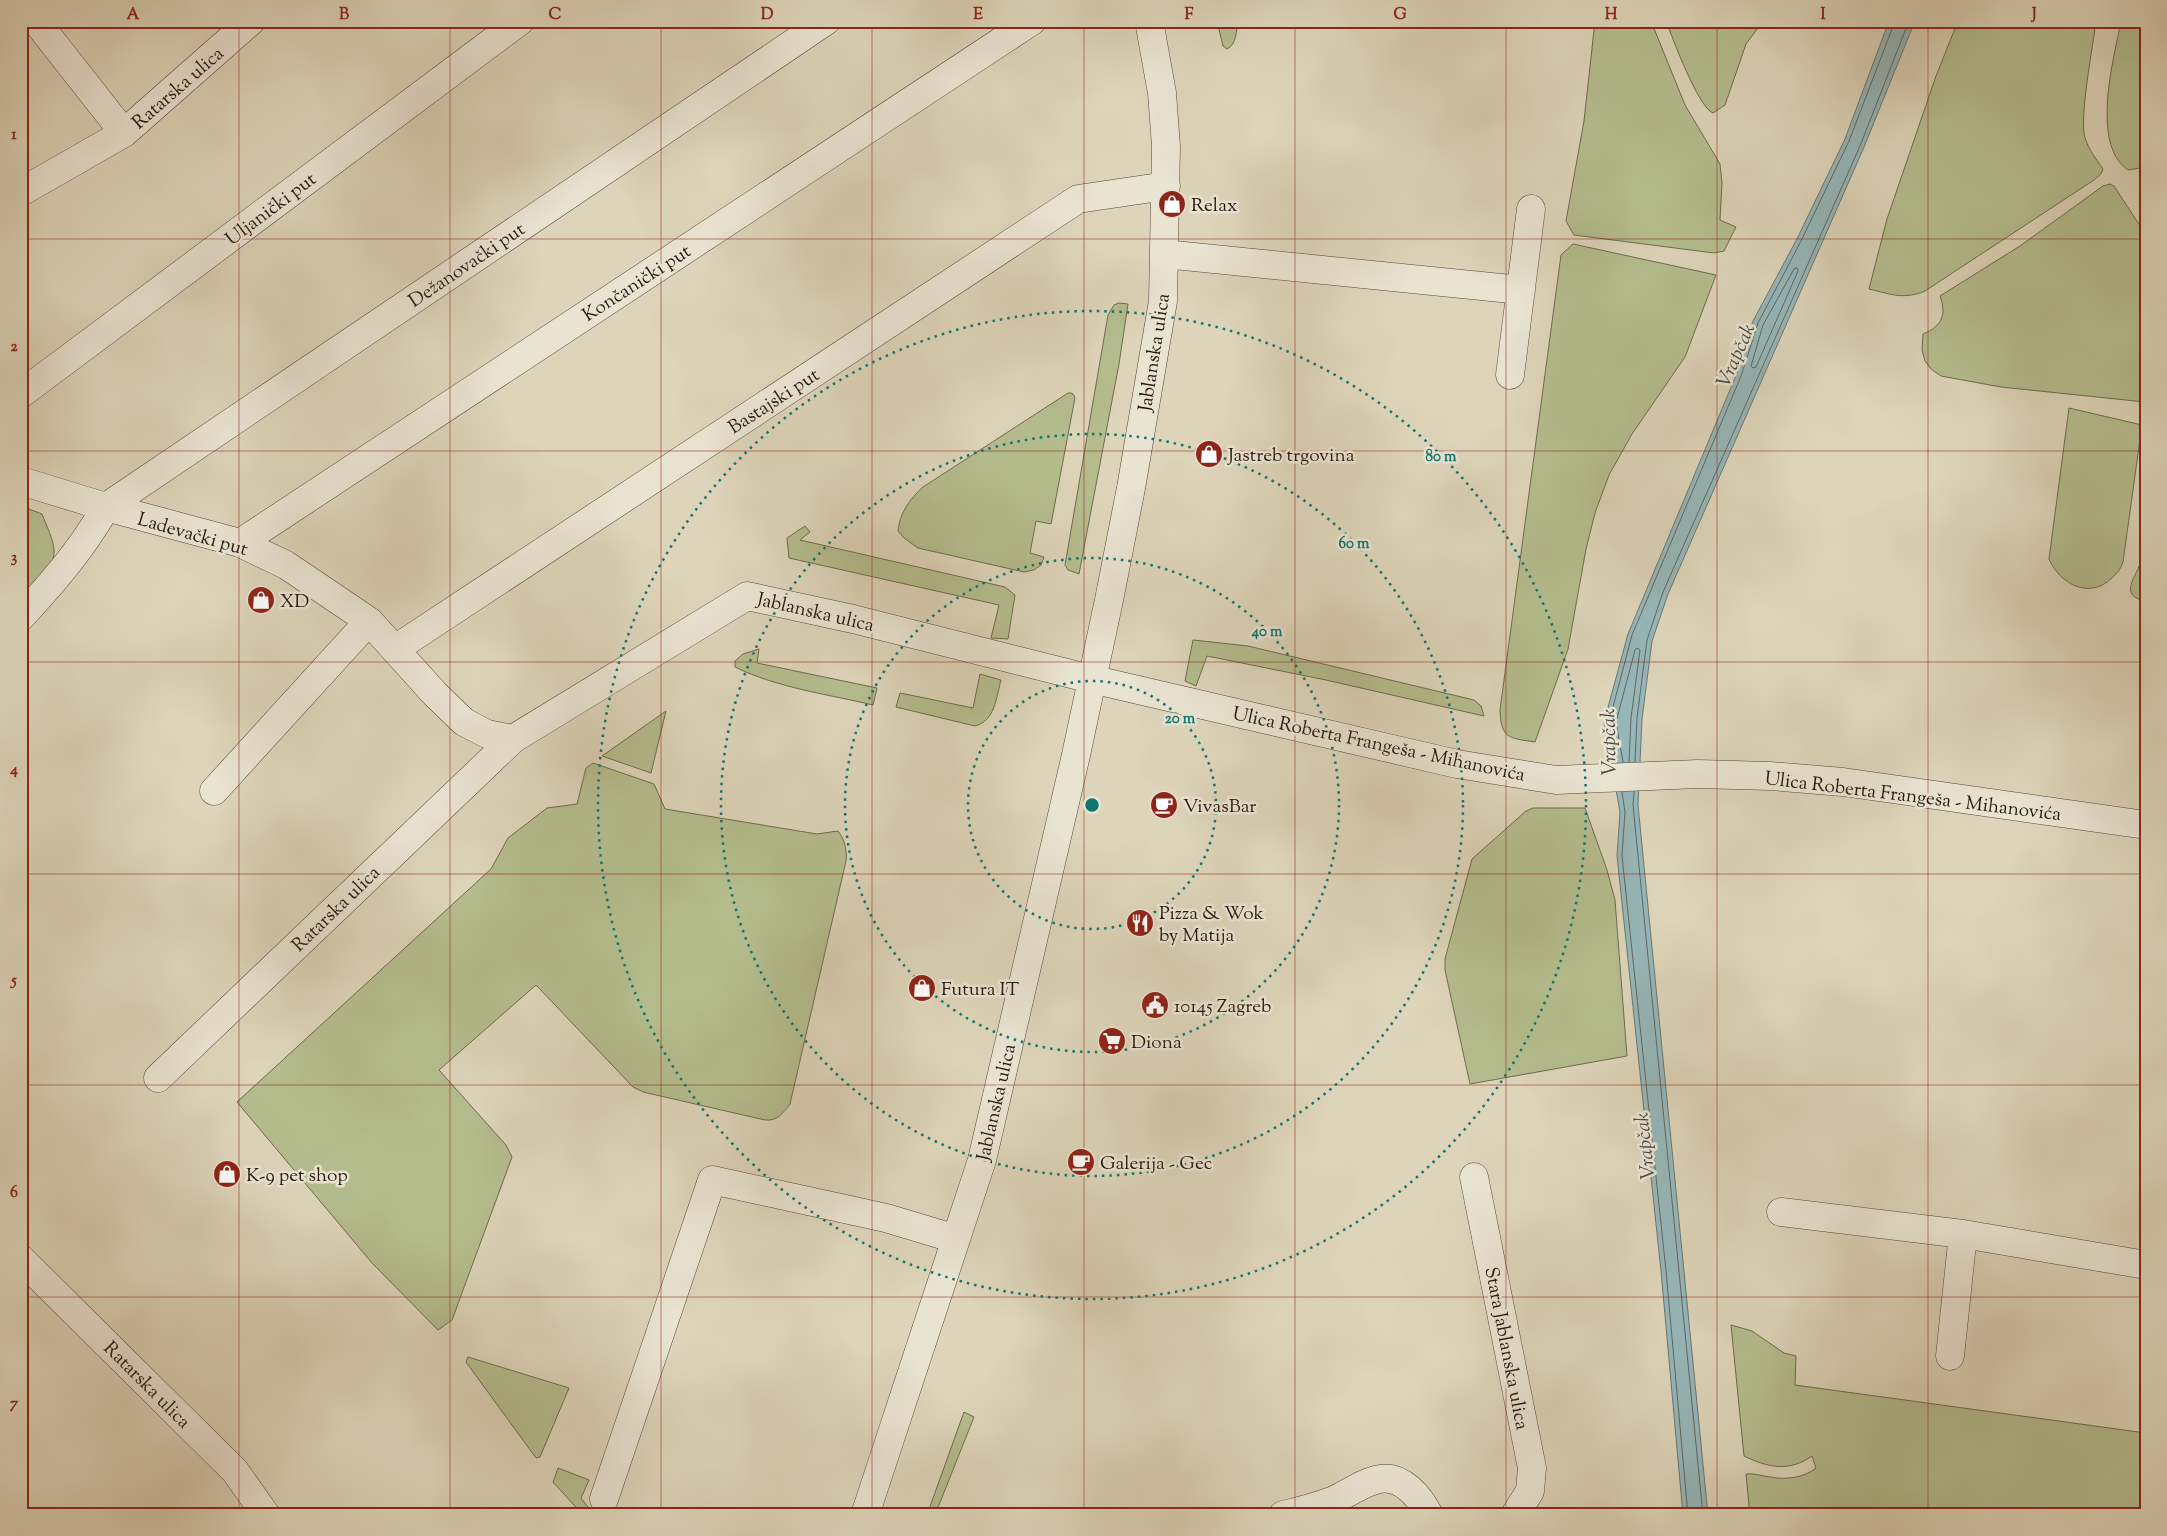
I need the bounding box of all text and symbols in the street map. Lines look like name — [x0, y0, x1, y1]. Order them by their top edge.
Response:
text: A — [127, 4, 140, 27]
text: B — [339, 4, 349, 27]
text: C — [549, 4, 562, 27]
text: D — [761, 4, 774, 27]
text: E — [973, 4, 983, 27]
text: F — [1185, 4, 1194, 27]
text: G — [1393, 4, 1407, 27]
text: H — [1605, 4, 1618, 27]
text: I — [1820, 4, 1826, 27]
text: J — [2030, 4, 2037, 27]
street label: Ratarska ulica — [127, 41, 231, 136]
text: 1 — [11, 124, 17, 147]
street label: Uljanički put — [220, 167, 323, 253]
shop icon: Relax — [1157, 189, 1187, 219]
place label: Relax — [1191, 193, 1237, 220]
street label: Dežanovački put — [404, 217, 532, 315]
street label: Končanički put — [578, 239, 697, 329]
street label: Jablanska ulica — [1133, 291, 1178, 414]
water label: Vrapčak — [1710, 319, 1764, 393]
text: 2 — [10, 336, 18, 359]
street label: Bastajski put — [723, 362, 826, 442]
shop icon: Jastreb trgovina — [1194, 439, 1224, 469]
place label: Jastreb trgovina — [1227, 443, 1355, 470]
text: 80 m — [1425, 447, 1457, 468]
street label: Ladevački put — [134, 507, 251, 564]
text: 60 m — [1339, 534, 1370, 555]
text: 3 — [11, 547, 18, 570]
shop icon: XD — [246, 585, 276, 615]
street label: Jablanska ulica — [753, 587, 877, 640]
place label: XD — [280, 589, 309, 616]
text: 40 m — [1251, 622, 1283, 643]
street label: Ulica Roberta Frangeša - Mihanovića — [1230, 701, 1528, 790]
water label: Vrapčak — [1595, 708, 1626, 776]
text: 20 m — [1165, 709, 1196, 730]
text: 4 — [9, 759, 18, 782]
street label: Ulica Roberta Frangeša - Mihanovića — [1763, 766, 2063, 829]
cafe icon: VivasBar — [1149, 790, 1179, 820]
place label: VivasBar — [1183, 794, 1256, 821]
centre of rings — [1083, 796, 1101, 814]
street label: Ratarska ulica — [286, 860, 387, 959]
place label: Pizza & Wok by Matija — [1159, 901, 1265, 950]
restaurant icon: Pizza & Wok by Matija — [1125, 908, 1155, 938]
text: 5 — [9, 970, 17, 993]
shop icon: Futura IT — [907, 973, 937, 1003]
place label: Futura IT — [941, 977, 1019, 1004]
public building icon: 10145 Zagreb — [1140, 990, 1170, 1020]
place label: 10145 Zagreb — [1174, 994, 1271, 1021]
supermarket icon: Diona — [1097, 1026, 1127, 1056]
place label: Diona — [1131, 1030, 1182, 1057]
street label: Jablanska ulica — [971, 1041, 1024, 1165]
water label: Vrapčak — [1629, 1111, 1664, 1181]
cafe icon: Galerija - Gec — [1066, 1147, 1096, 1177]
place label: Galerija - Gec — [1100, 1151, 1213, 1178]
shop icon: K-9 pet shop — [212, 1159, 242, 1189]
place label: K-9 pet shop — [246, 1163, 348, 1190]
text: 6 — [10, 1182, 18, 1205]
street label: Stara Jablanska ulica — [1477, 1265, 1535, 1432]
street label: Ratarska ulica — [96, 1336, 196, 1436]
text: 7 — [10, 1393, 19, 1416]

